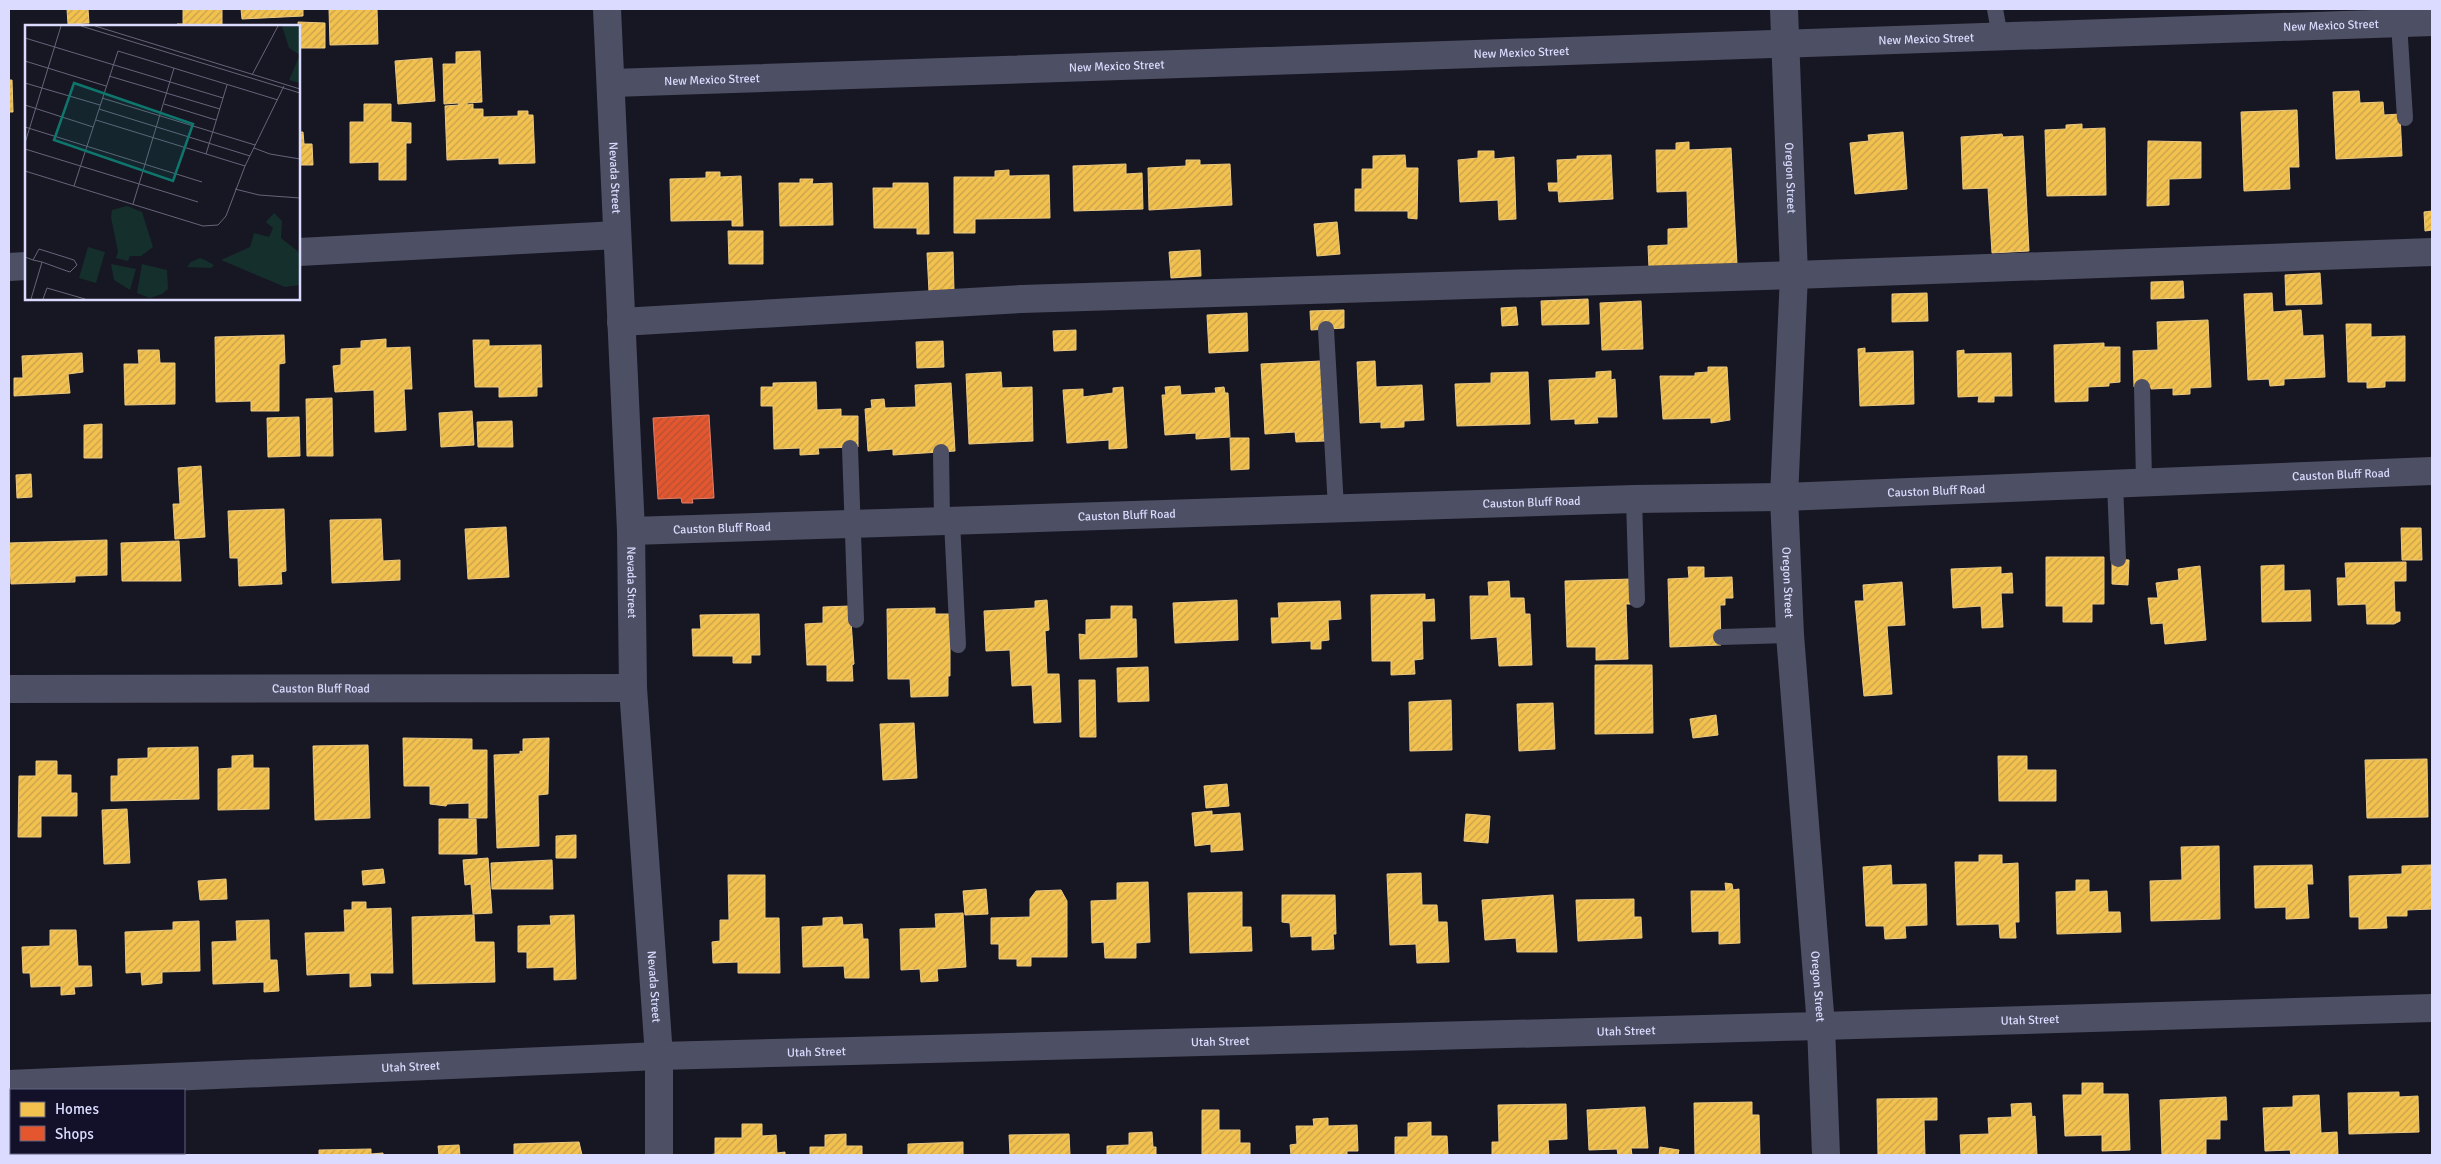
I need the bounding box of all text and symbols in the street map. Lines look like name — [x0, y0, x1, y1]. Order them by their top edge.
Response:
street label: New Mexico Street — [2283, 16, 2379, 34]
inset map — [25, 25, 300, 300]
street label: New Mexico Street — [1878, 30, 1974, 48]
street label: New Mexico Street — [1473, 43, 1570, 62]
street label: New Mexico Street — [1069, 57, 1165, 75]
street label: New Mexico Street — [664, 71, 760, 89]
street label: Nevada Street — [606, 142, 624, 214]
street label: Oregon Street — [1782, 142, 1799, 214]
street label: Causton Bluff Road — [2292, 465, 2390, 484]
street label: Causton Bluff Road — [1887, 481, 1986, 500]
street label: Causton Bluff Road — [1482, 493, 1581, 511]
street label: Causton Bluff Road — [1078, 506, 1176, 524]
street label: Causton Bluff Road — [673, 519, 771, 537]
street label: Nevada Street — [624, 546, 640, 619]
street label: Oregon Street — [1779, 547, 1797, 618]
street label: Causton Bluff Road — [272, 681, 370, 696]
street label: Nevada Street — [644, 950, 664, 1023]
street label: Oregon Street — [1808, 950, 1828, 1022]
street label: Utah Street — [2000, 1011, 2060, 1028]
street label: Utah Street — [1596, 1023, 1656, 1039]
street label: Utah Street — [1191, 1033, 1250, 1050]
street label: Utah Street — [787, 1044, 846, 1060]
street label: Utah Street — [381, 1058, 440, 1075]
legend — [10, 1089, 185, 1154]
text: Homes — [55, 1100, 99, 1118]
text: Shops — [55, 1125, 94, 1143]

